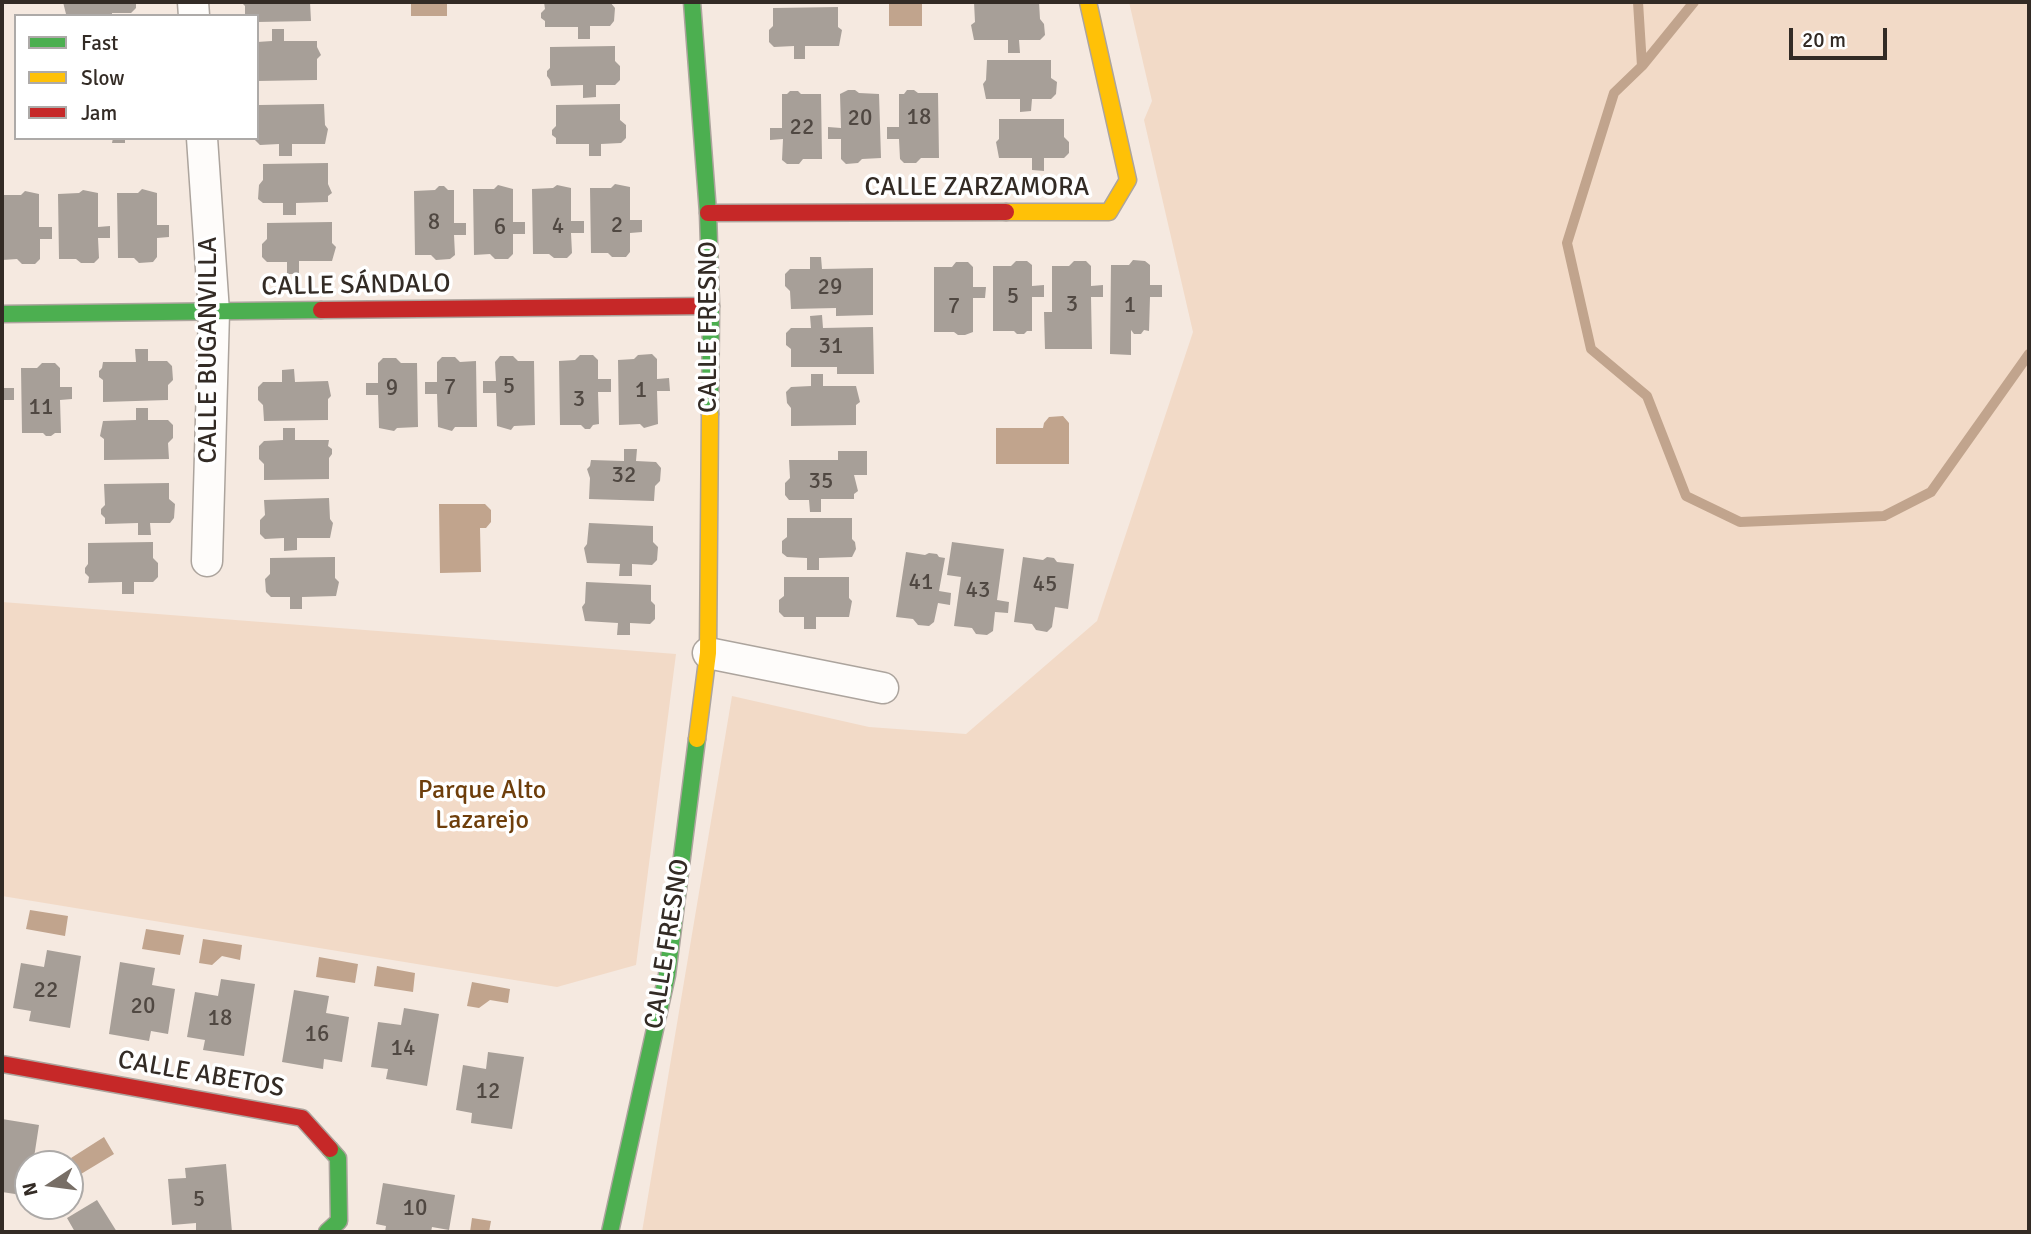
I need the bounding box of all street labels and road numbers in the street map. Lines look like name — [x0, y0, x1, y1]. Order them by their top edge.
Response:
street label: CALLE ZARZAMORA — [865, 172, 1089, 204]
street label: CALLE BUGANVILLA — [193, 237, 225, 463]
street label: CALLE FRESNO — [693, 241, 725, 413]
street label: CALLE SÁNDALO — [261, 269, 451, 303]
street label: CALLE FRESNO — [639, 857, 697, 1031]
street label: CALLE ABETOS — [115, 1045, 287, 1105]

